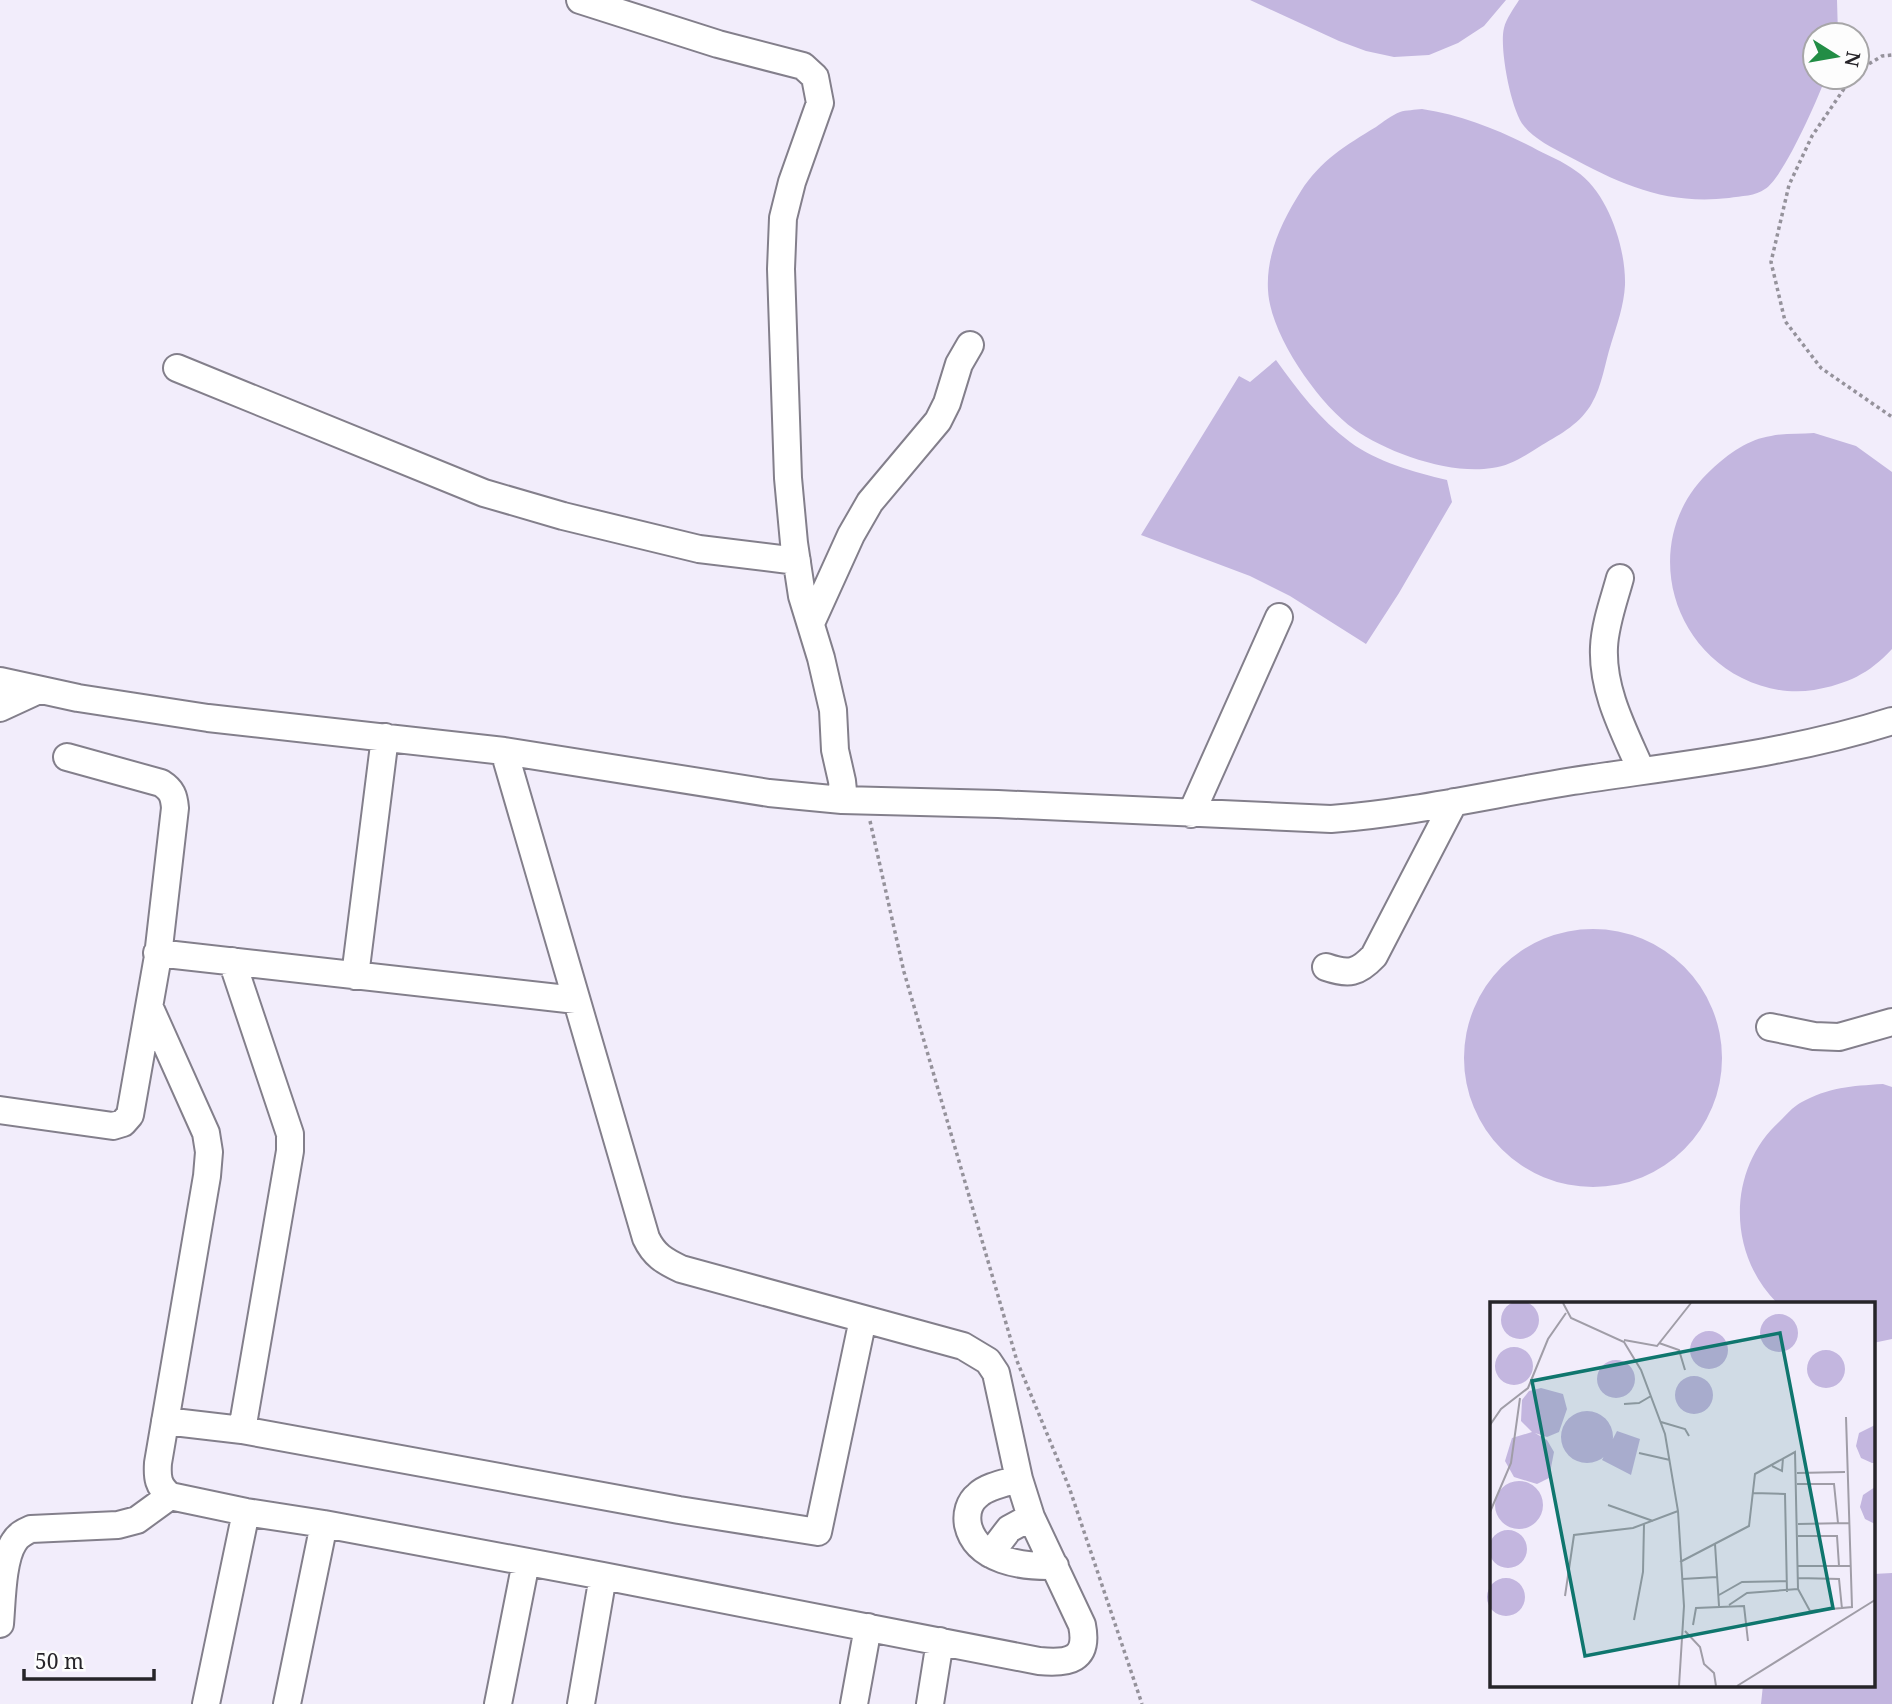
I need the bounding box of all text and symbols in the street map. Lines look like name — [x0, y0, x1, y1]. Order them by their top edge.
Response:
north arrow — [1801, 21, 1871, 91]
text: N — [1838, 49, 1867, 69]
inset map — [1490, 1302, 1874, 1686]
scale bar — [24, 1638, 154, 1682]
text: 50 m — [35, 1647, 84, 1675]

